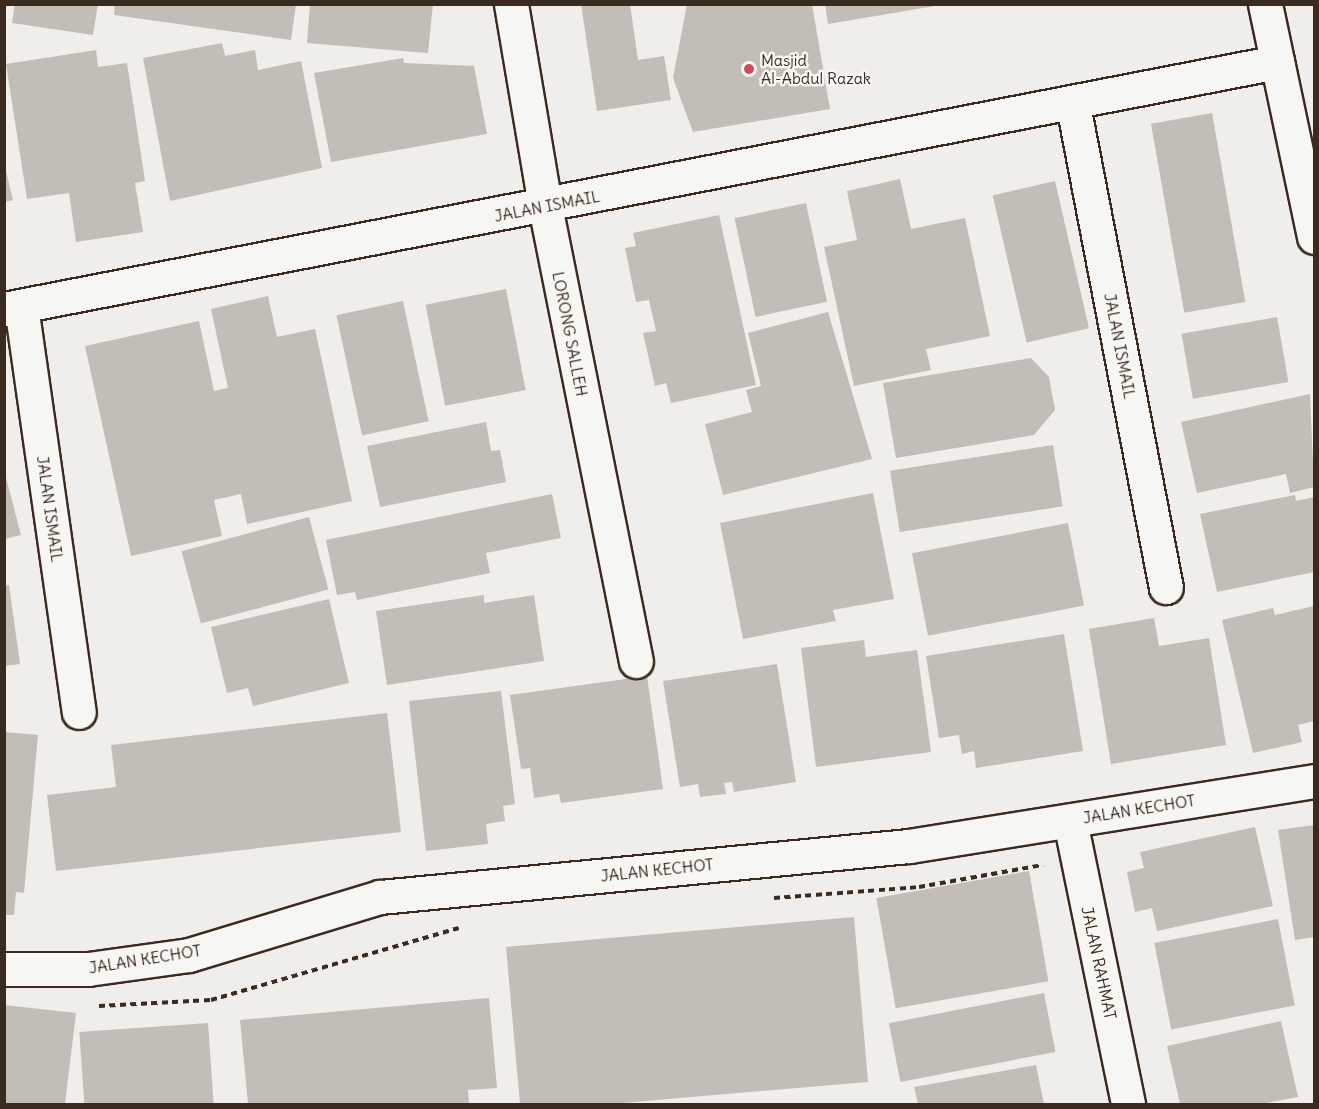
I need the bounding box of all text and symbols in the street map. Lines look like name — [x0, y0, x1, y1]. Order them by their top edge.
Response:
place label: Masjid Al-Abdul Razak — [761, 50, 871, 88]
marker: Masjid Al-Abdul Razak — [742, 62, 756, 76]
street label: JALAN ISMAIL — [493, 186, 601, 226]
street label: LORONG SALLEH — [548, 270, 592, 398]
street label: JALAN ISMAIL — [1100, 292, 1140, 400]
street label: JALAN ISMAIL — [33, 455, 67, 563]
street label: JALAN KECHOT — [1081, 791, 1197, 827]
street label: JALAN KECHOT — [600, 855, 714, 885]
street label: JALAN RAHMAT — [1078, 905, 1120, 1021]
street label: JALAN KECHOT — [87, 941, 203, 977]

